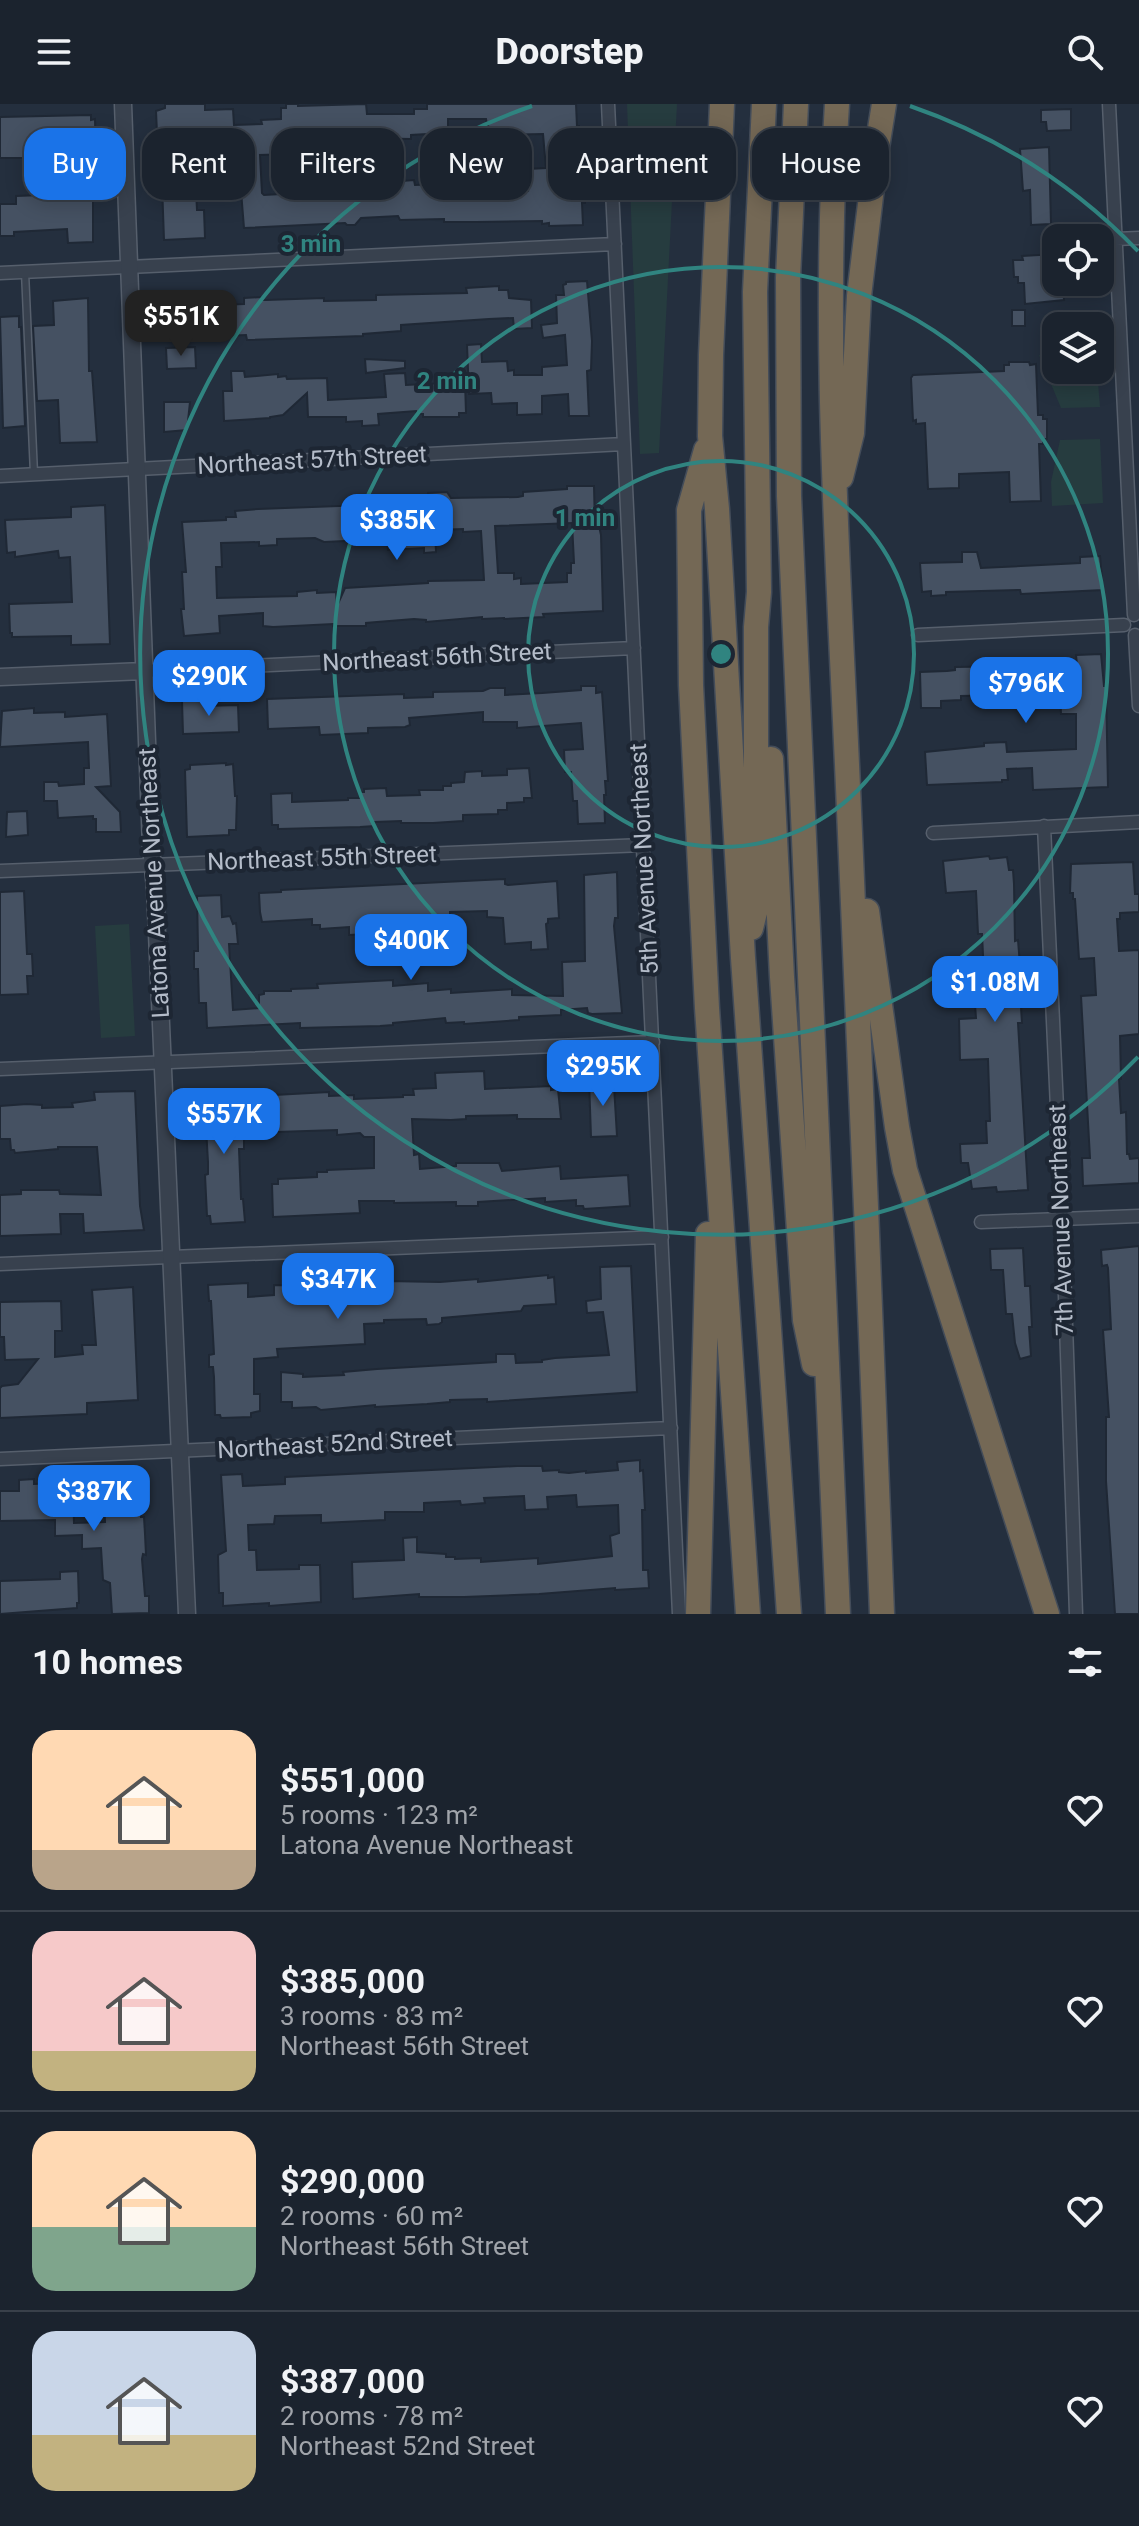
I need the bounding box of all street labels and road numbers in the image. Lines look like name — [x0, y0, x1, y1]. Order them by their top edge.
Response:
street label: Northeast 57th Street — [196, 440, 428, 480]
street label: Northeast 56th Street — [321, 637, 553, 677]
street label: 5th Avenue Northeast — [624, 742, 664, 975]
street label: Latona Avenue Northeast — [133, 747, 175, 1019]
street label: Northeast 55th Street — [207, 840, 438, 876]
street label: 7th Avenue Northeast — [1043, 1104, 1079, 1336]
street label: Northeast 52nd Street — [217, 1424, 454, 1464]

